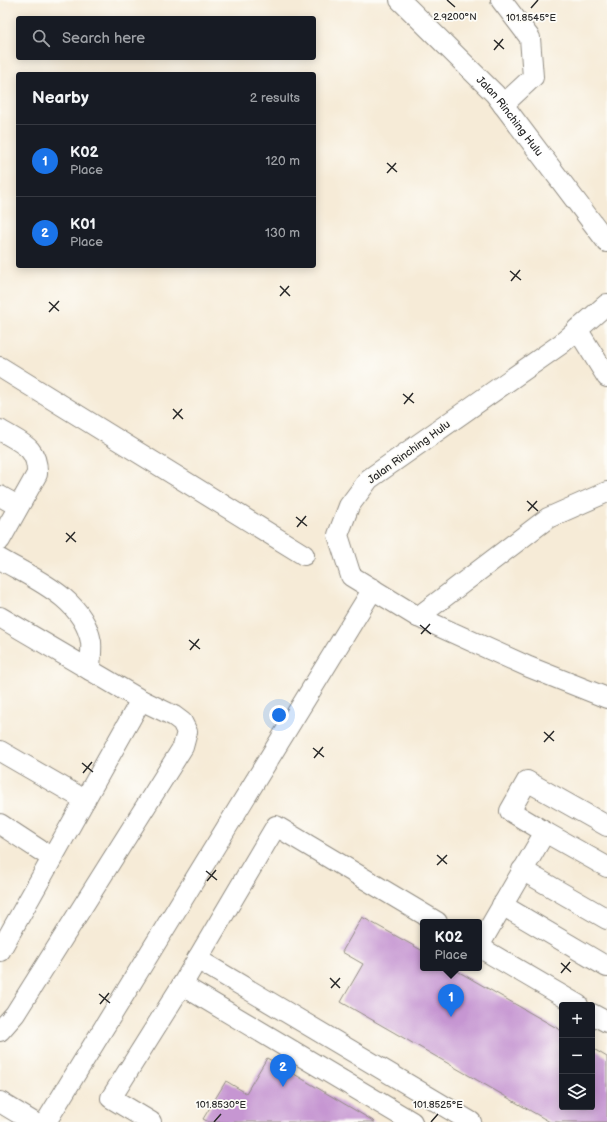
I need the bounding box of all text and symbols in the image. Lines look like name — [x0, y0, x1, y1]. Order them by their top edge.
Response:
text: 2.9200°N — [433, 11, 477, 23]
text: 101.8545°E — [506, 12, 556, 24]
search box — [16, 16, 316, 60]
icon: search — [30, 27, 52, 49]
text: Search here — [62, 29, 145, 48]
street label: Jalan Rinching Hulu — [474, 73, 546, 158]
text: Nearby — [32, 88, 89, 108]
text: 2 results — [250, 90, 300, 106]
text: K02 — [70, 143, 99, 162]
text: 1 — [42, 153, 48, 169]
text: 120 m — [265, 153, 300, 169]
text: Place — [70, 162, 103, 178]
text: K01 — [70, 215, 96, 234]
text: 2 — [41, 225, 49, 241]
text: 130 m — [265, 225, 300, 241]
text: Place — [70, 234, 103, 250]
street label: Jalan Rinching Hulu — [365, 418, 453, 486]
your location — [269, 705, 289, 725]
popup — [420, 919, 482, 971]
text: K02 — [435, 928, 463, 947]
text: Place — [435, 947, 467, 963]
pin: 1 — [438, 984, 464, 1017]
map controls — [559, 1002, 595, 1110]
button: + — [559, 1002, 595, 1038]
button: − — [559, 1038, 595, 1074]
pin: 2 — [270, 1054, 296, 1087]
button: layers — [559, 1074, 595, 1110]
text: 101.8530°E — [196, 1099, 247, 1111]
text: 101.8525°E — [413, 1099, 463, 1111]

